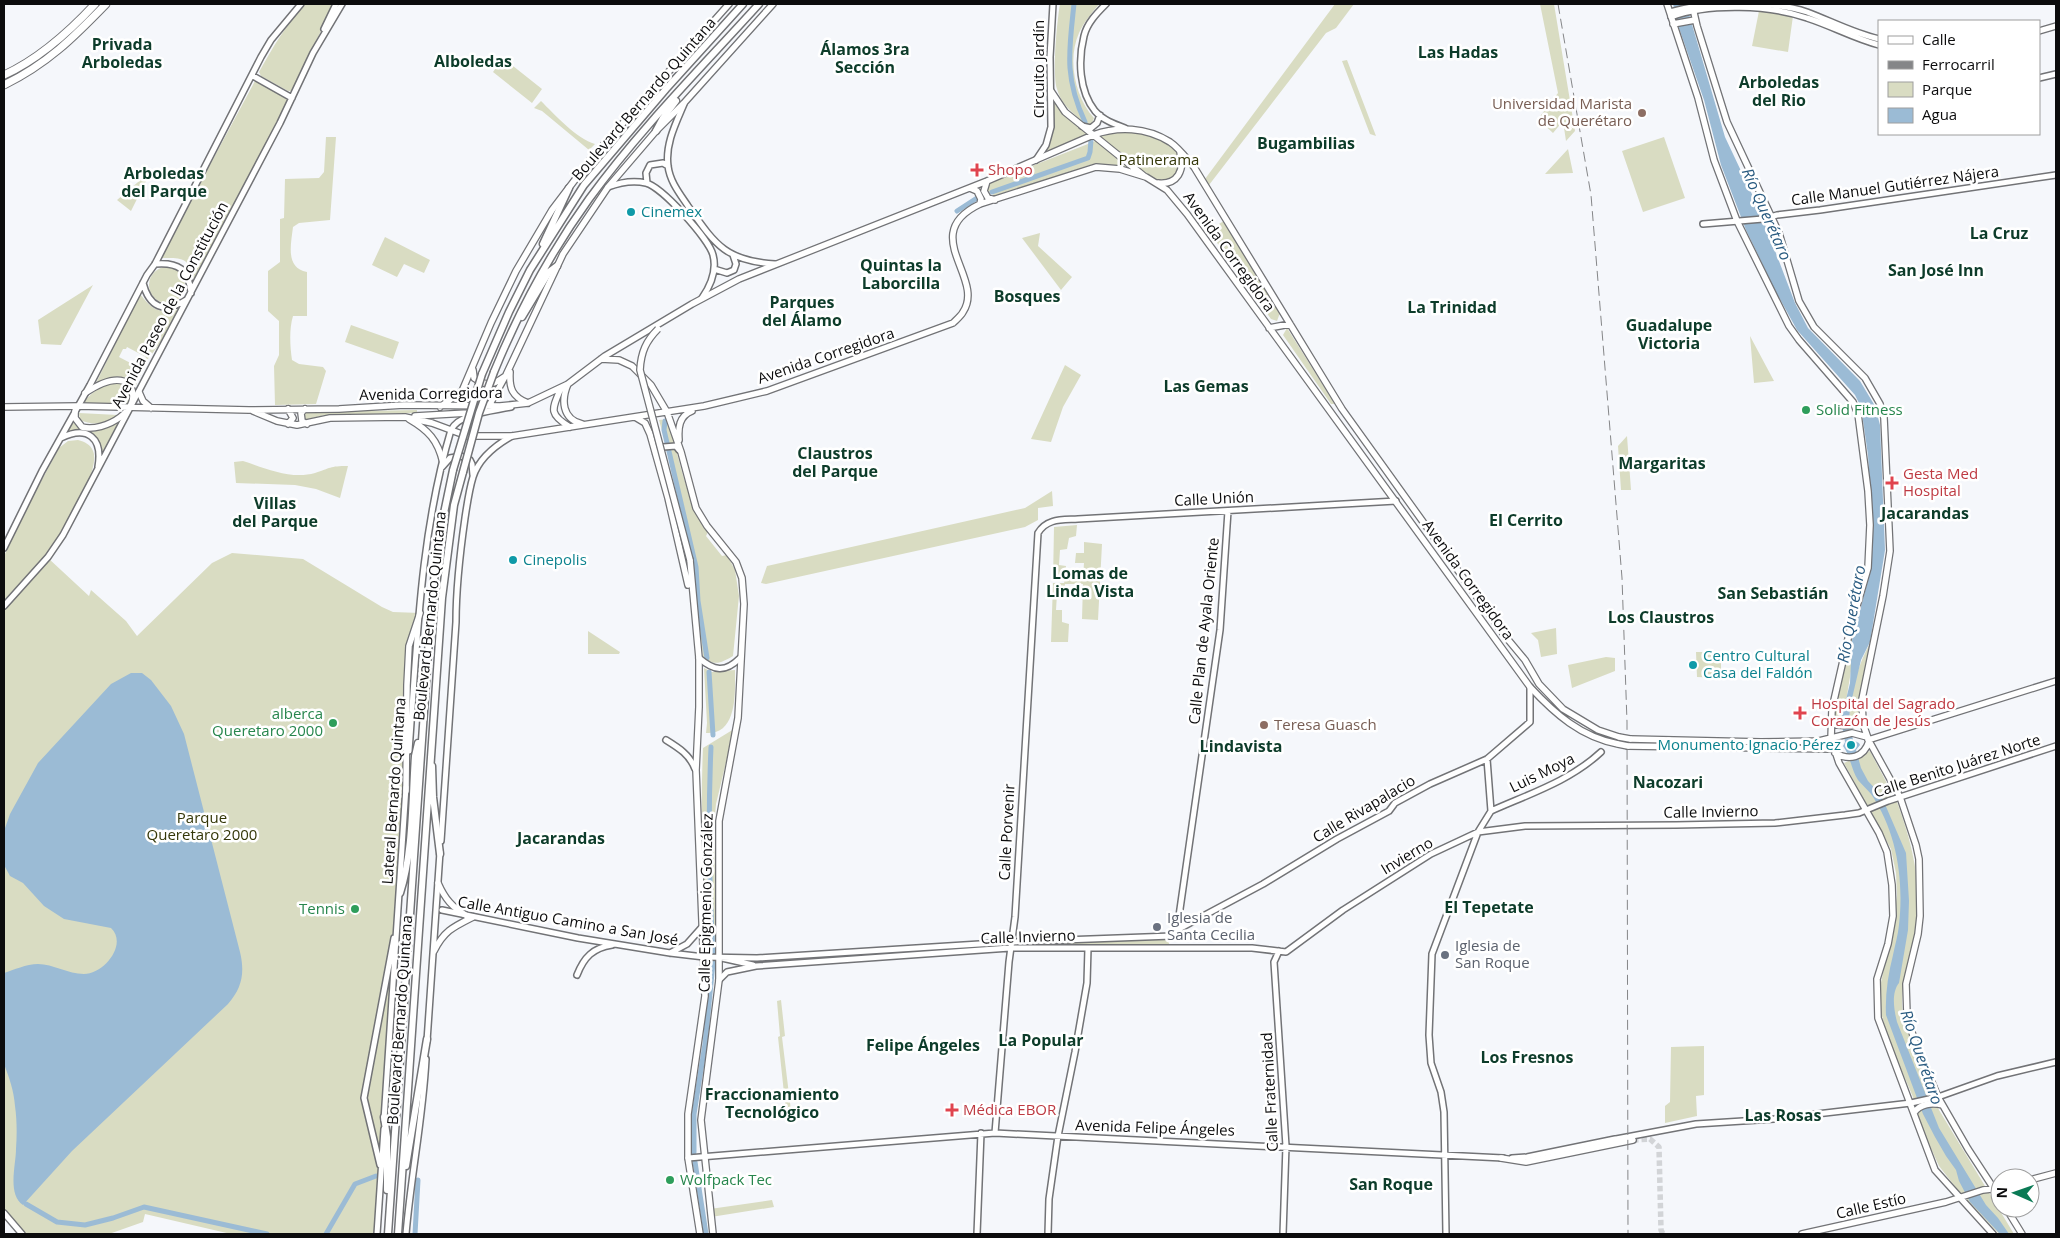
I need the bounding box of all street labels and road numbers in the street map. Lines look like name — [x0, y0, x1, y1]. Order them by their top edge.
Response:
street label: Boulevard Bernardo Quintana — [567, 12, 720, 184]
street label: Circuito Jardín — [1028, 20, 1048, 118]
street label: Calle Manuel Gutiérrez Nájera — [1790, 161, 2000, 209]
street label: Avenida Corregidora — [1180, 187, 1280, 315]
street label: Avenida Paseo de la Constitución — [106, 198, 232, 411]
street label: Avenida Corregidora — [755, 322, 897, 388]
street label: Avenida Corregidora — [359, 382, 503, 404]
street label: Calle Unión — [1174, 486, 1254, 510]
street label: Boulevard Bernardo Quintana — [408, 510, 450, 721]
street label: Avenida Corregidora — [1419, 515, 1519, 643]
street label: Calle Plan de Ayala Oriente — [1183, 536, 1223, 725]
street label: Lateral Bernardo Quintana — [376, 697, 410, 885]
street label: Calle Benito Juárez Norte — [1871, 729, 2043, 801]
street label: Luis Moya — [1506, 748, 1578, 796]
street label: Calle Rivapalacio — [1309, 770, 1418, 847]
street label: Calle Porvenir — [993, 783, 1019, 881]
street label: Calle Invierno — [1663, 800, 1759, 822]
street label: Calle Epigmenio González — [693, 813, 717, 993]
street label: Invierno — [1377, 832, 1436, 879]
street label: Calle Antiguo Camino a San José — [456, 891, 680, 949]
street label: Boulevard Bernardo Quintana — [382, 914, 416, 1125]
street label: Calle Invierno — [980, 924, 1076, 948]
street label: Calle Fraternidad — [1256, 1032, 1282, 1152]
street label: Avenida Felipe Ángeles — [1075, 1114, 1235, 1140]
street label: Calle Estío — [1834, 1187, 1908, 1223]

